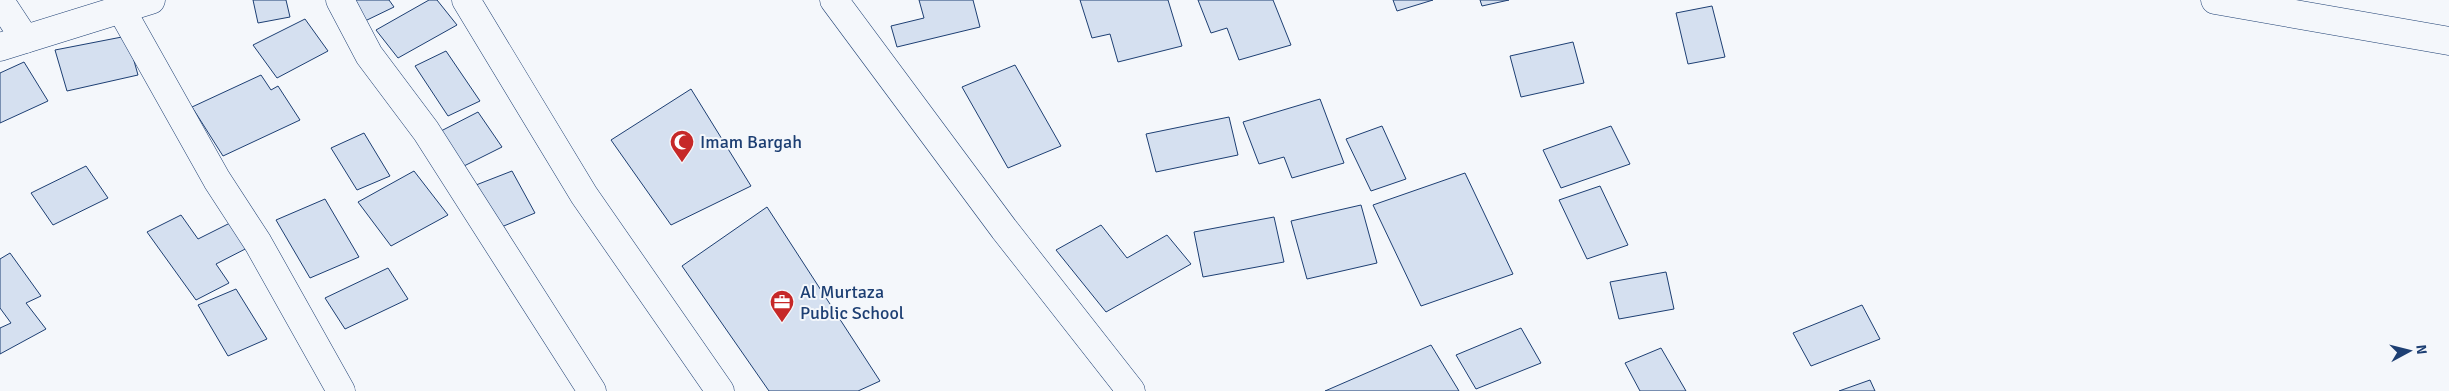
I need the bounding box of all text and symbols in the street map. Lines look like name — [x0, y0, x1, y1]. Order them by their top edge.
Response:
mosque icon: Imam Bargah — [669, 129, 695, 163]
place label: Imam Bargah — [700, 131, 802, 153]
place label: Al Murtaza Public School — [800, 281, 904, 324]
office icon: Al Murtaza Public School — [769, 289, 795, 323]
north arrow — [2384, 326, 2434, 376]
text: N — [2412, 344, 2430, 355]

